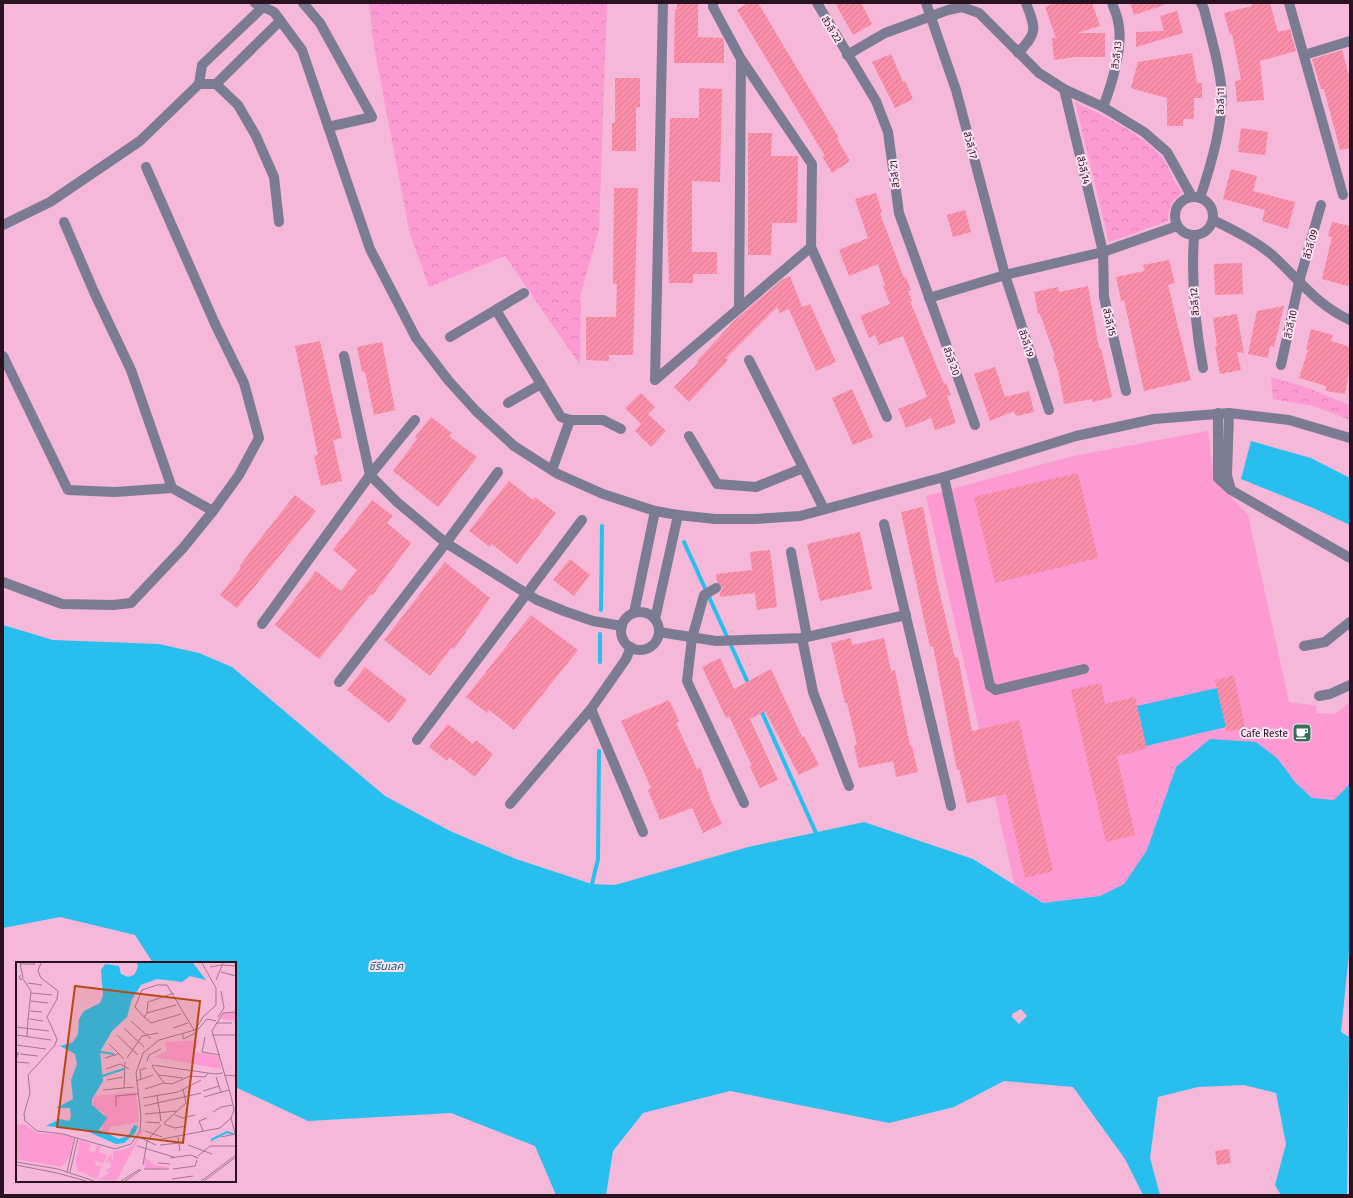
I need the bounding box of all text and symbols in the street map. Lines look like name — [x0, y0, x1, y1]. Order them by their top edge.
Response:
street label: สีวลี 22 — [818, 14, 844, 45]
street label: สีวลี 13 — [1109, 40, 1125, 70]
street label: สีวลี 11 — [1215, 87, 1227, 115]
street label: สีวลี 17 — [961, 130, 980, 161]
street label: สีวลี 14 — [1074, 155, 1092, 186]
street label: สีวลี 21 — [888, 159, 902, 189]
street label: สีวลี 09 — [1301, 228, 1321, 260]
street label: สีวลี 12 — [1188, 287, 1202, 317]
street label: สีวลี 15 — [1100, 307, 1118, 337]
street label: สีวลี 10 — [1282, 308, 1300, 340]
street label: สีวลี 19 — [1016, 328, 1036, 359]
street label: สีวลี 20 — [940, 345, 962, 378]
cafe icon: Cafe Reste — [1291, 722, 1313, 744]
place label: Cafe Reste — [1241, 728, 1288, 740]
water label: ซีรีนเลค — [369, 960, 404, 973]
inset map — [16, 962, 236, 1182]

